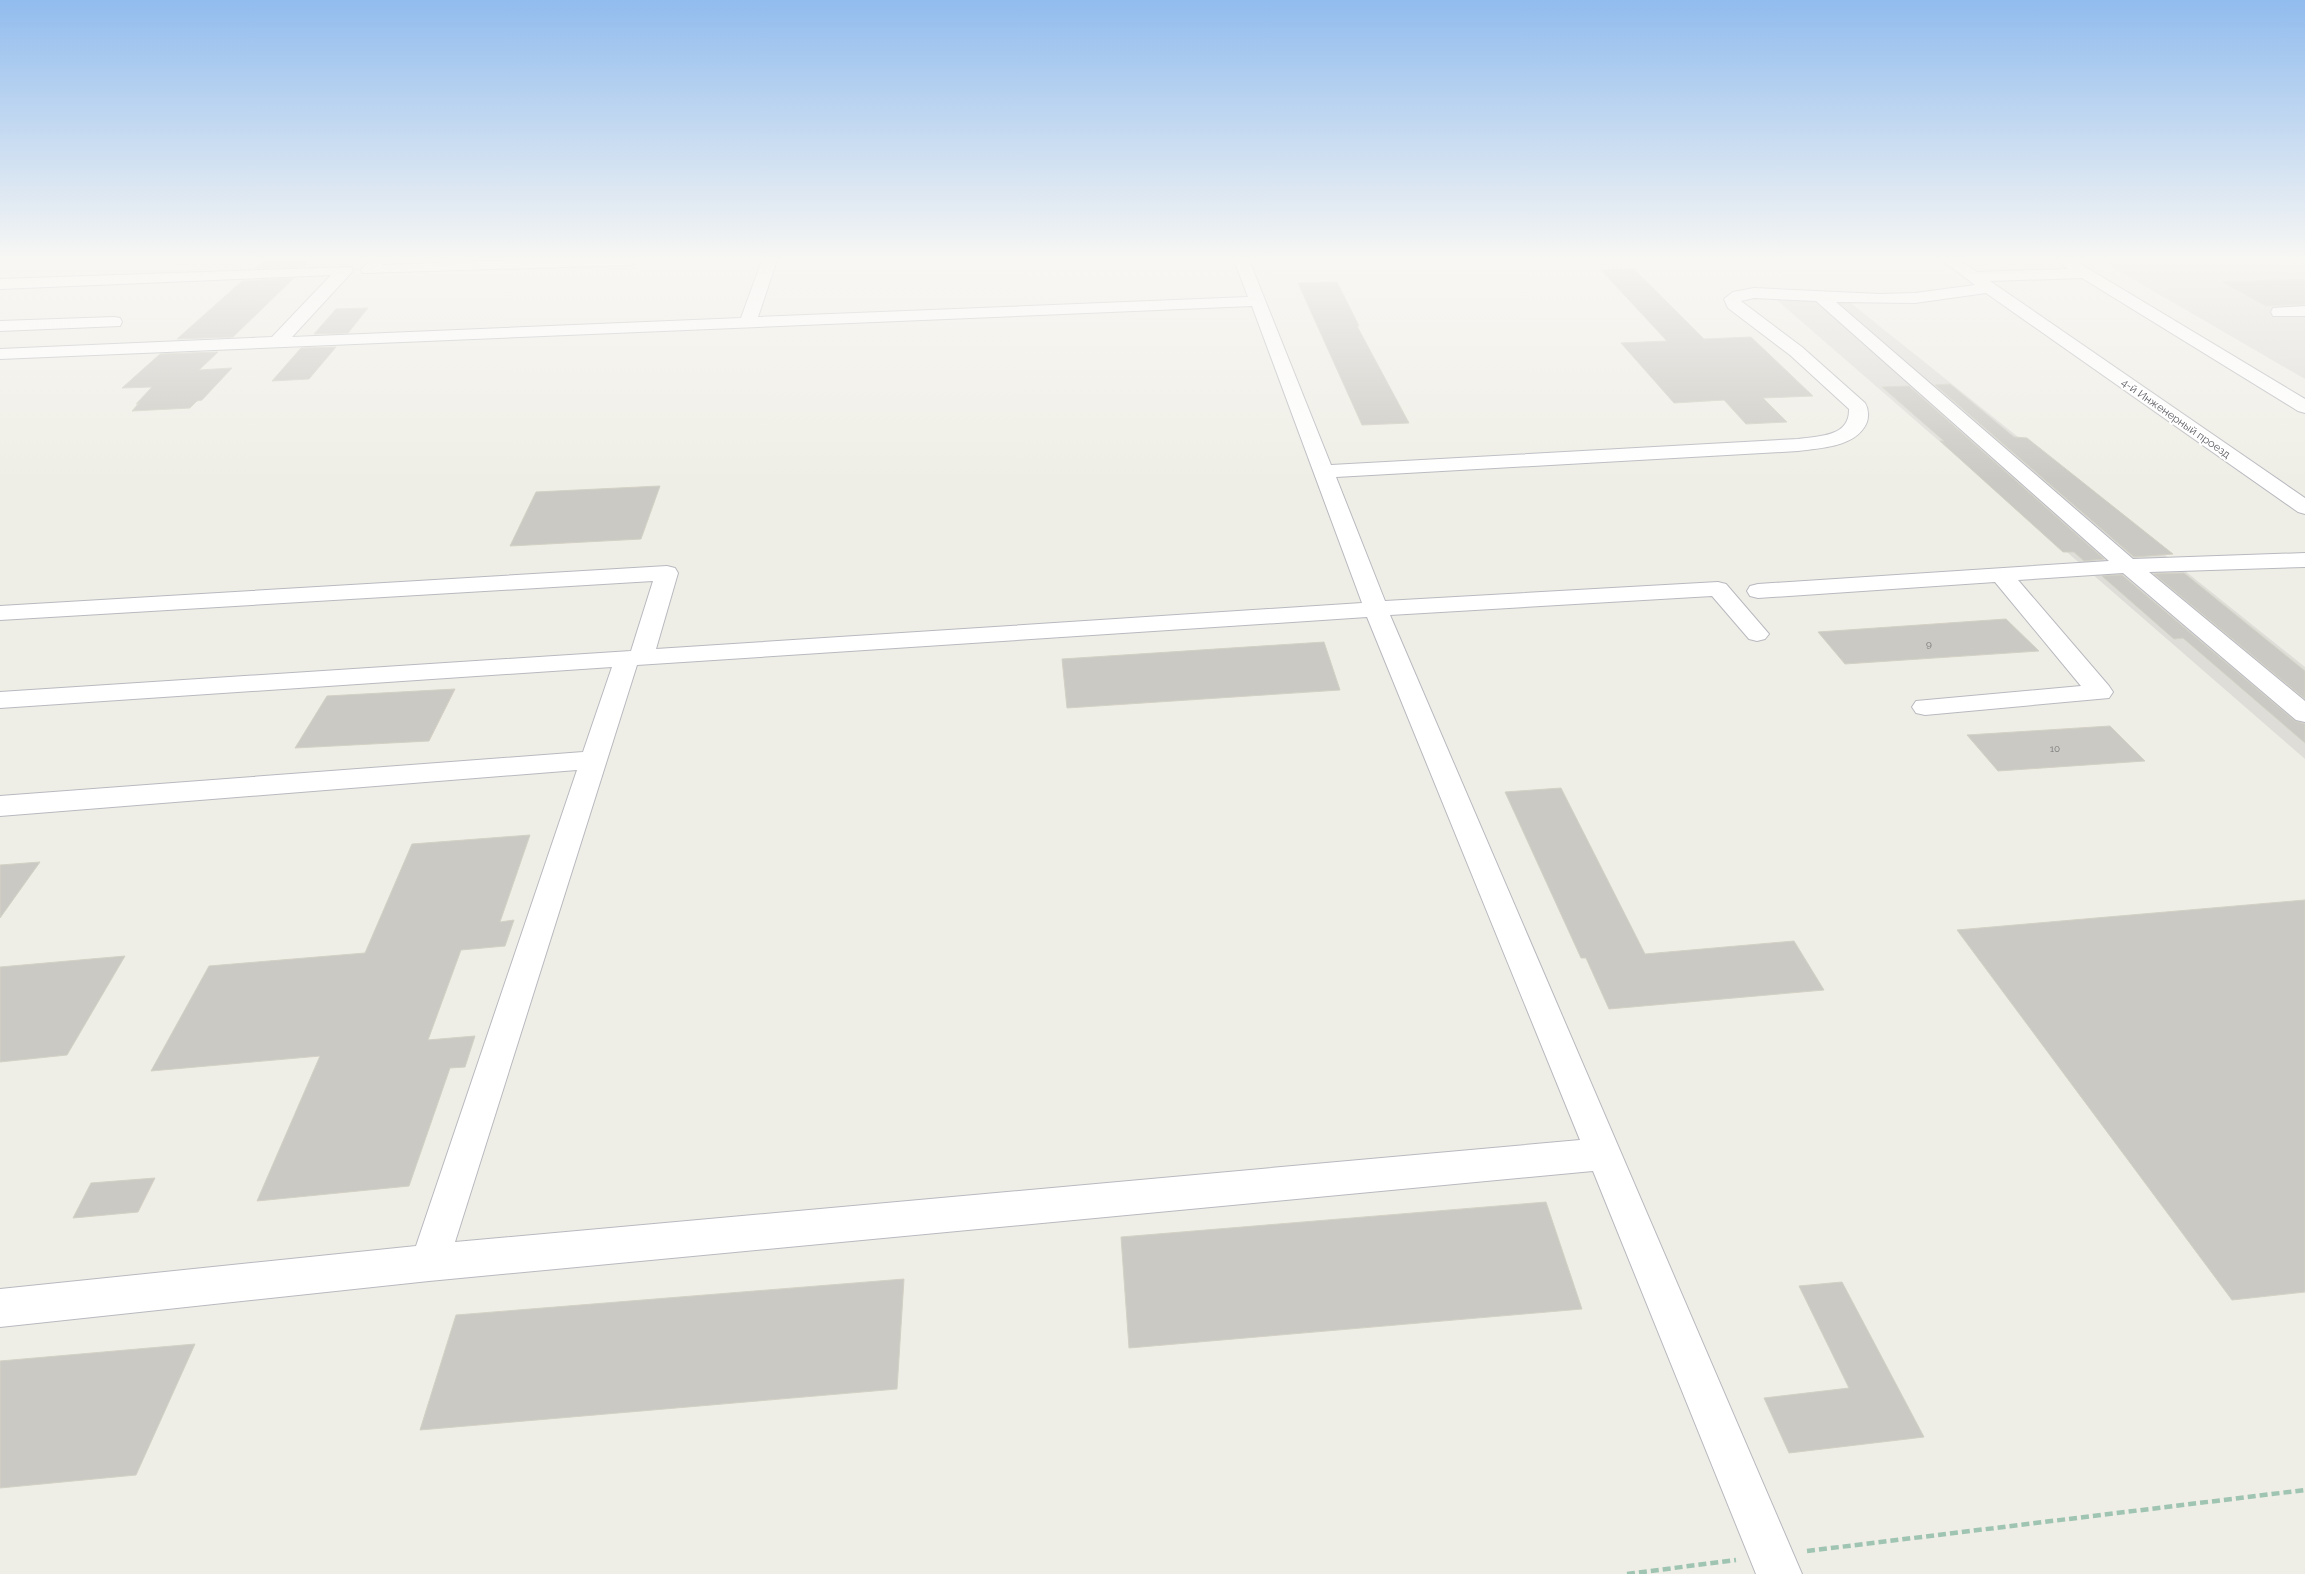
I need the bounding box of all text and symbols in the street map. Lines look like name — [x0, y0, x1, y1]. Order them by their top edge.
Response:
street label: 4-й Инженерный проезд — [2119, 376, 2233, 461]
house number: 9 — [1926, 638, 1932, 649]
house number: 10 — [2050, 743, 2060, 754]

